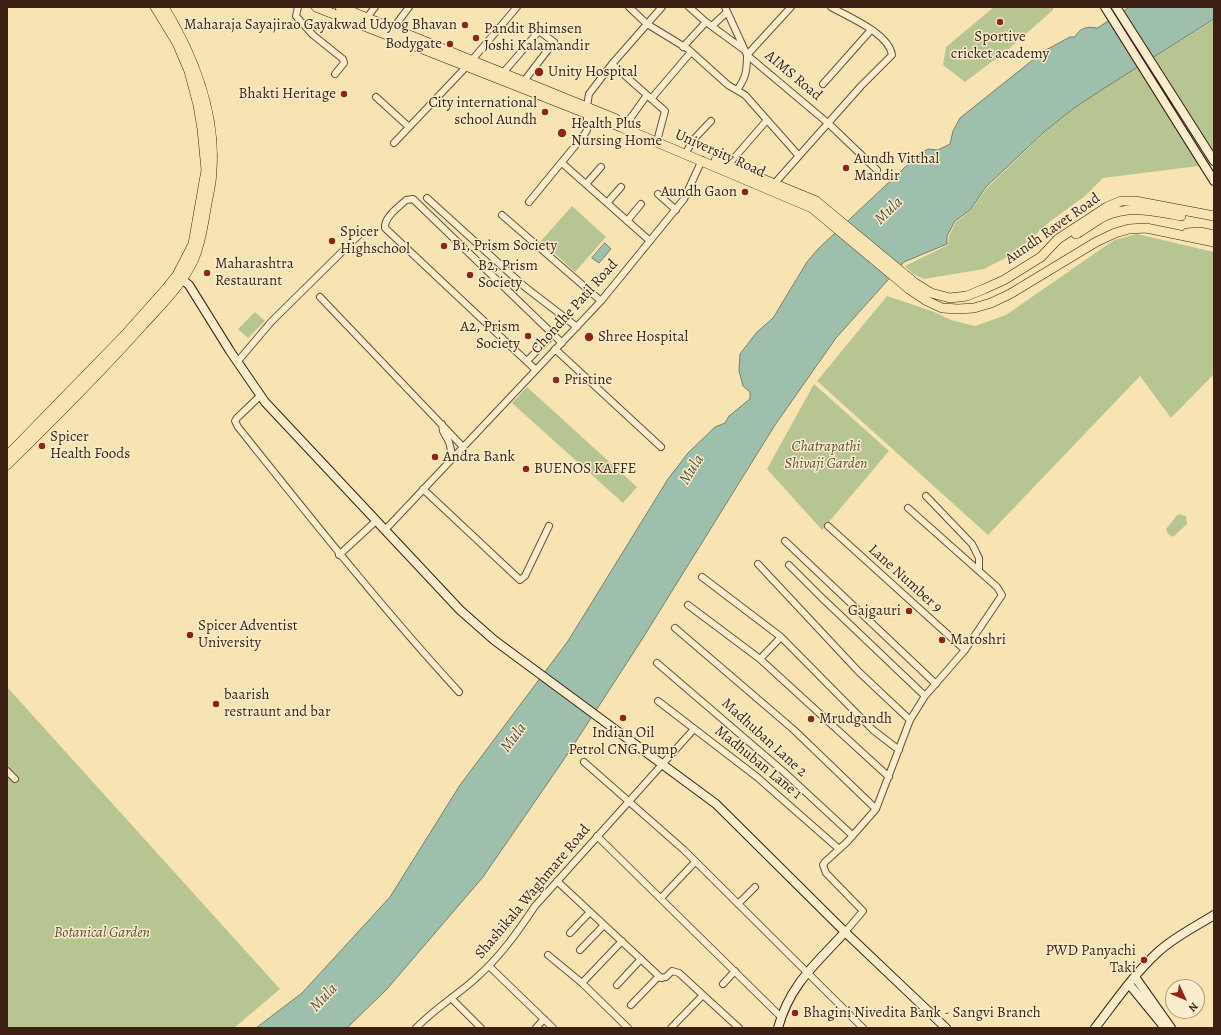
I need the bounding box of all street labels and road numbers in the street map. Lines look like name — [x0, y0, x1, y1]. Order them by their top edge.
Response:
street label: AIMS Road — [761, 47, 825, 105]
street label: University Road — [672, 126, 768, 182]
street label: Aundh Ravet Road — [1002, 190, 1104, 268]
street label: Chondhe Patil Road — [528, 256, 622, 358]
street label: Lane Number 9 — [864, 541, 946, 617]
street label: Madhuban Lane 2 — [717, 695, 811, 781]
street label: Madhuban Lane 1 — [711, 722, 805, 804]
street label: Shashikala Waghmare Road — [471, 821, 595, 963]

